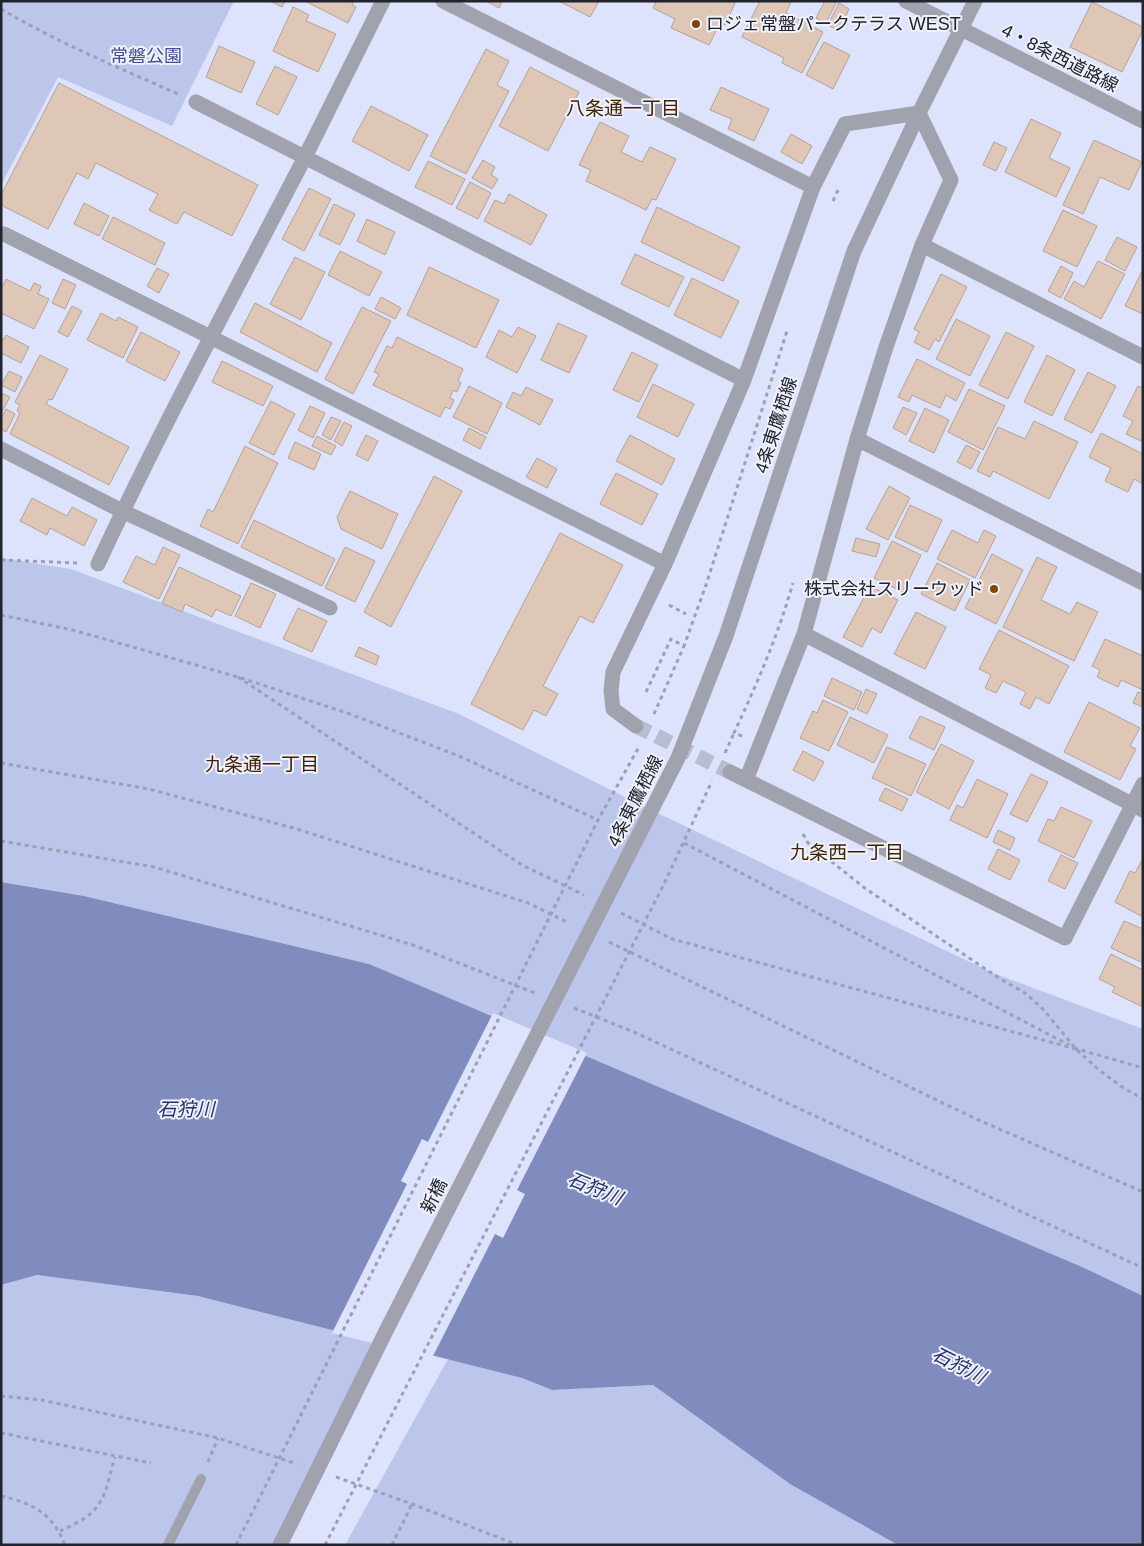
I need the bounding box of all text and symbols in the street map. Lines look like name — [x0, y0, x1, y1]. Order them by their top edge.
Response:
place label: ロジェ常盤パークテラス WEST — [706, 14, 961, 34]
marker: ロジェ常盤パークテラス WEST — [690, 18, 702, 30]
street label: 4・8条西道路線 — [998, 20, 1122, 96]
park label: 常磐公園 — [110, 46, 182, 66]
district label: 八条通一丁目 — [566, 98, 680, 119]
street label: 4条東鷹栖線 — [751, 374, 801, 476]
place label: 株式会社スリーウッド — [804, 579, 984, 599]
marker: 株式会社スリーウッド — [988, 583, 1000, 595]
street label: 4条東鷹栖線 — [603, 752, 667, 850]
district label: 九条通一丁目 — [205, 754, 319, 775]
district label: 九条西一丁目 — [790, 842, 904, 863]
water label: 石狩川 — [157, 1099, 216, 1120]
water label: 石狩川 — [564, 1168, 627, 1210]
street label: 新橋 — [417, 1175, 451, 1217]
water label: 石狩川 — [929, 1343, 991, 1389]

